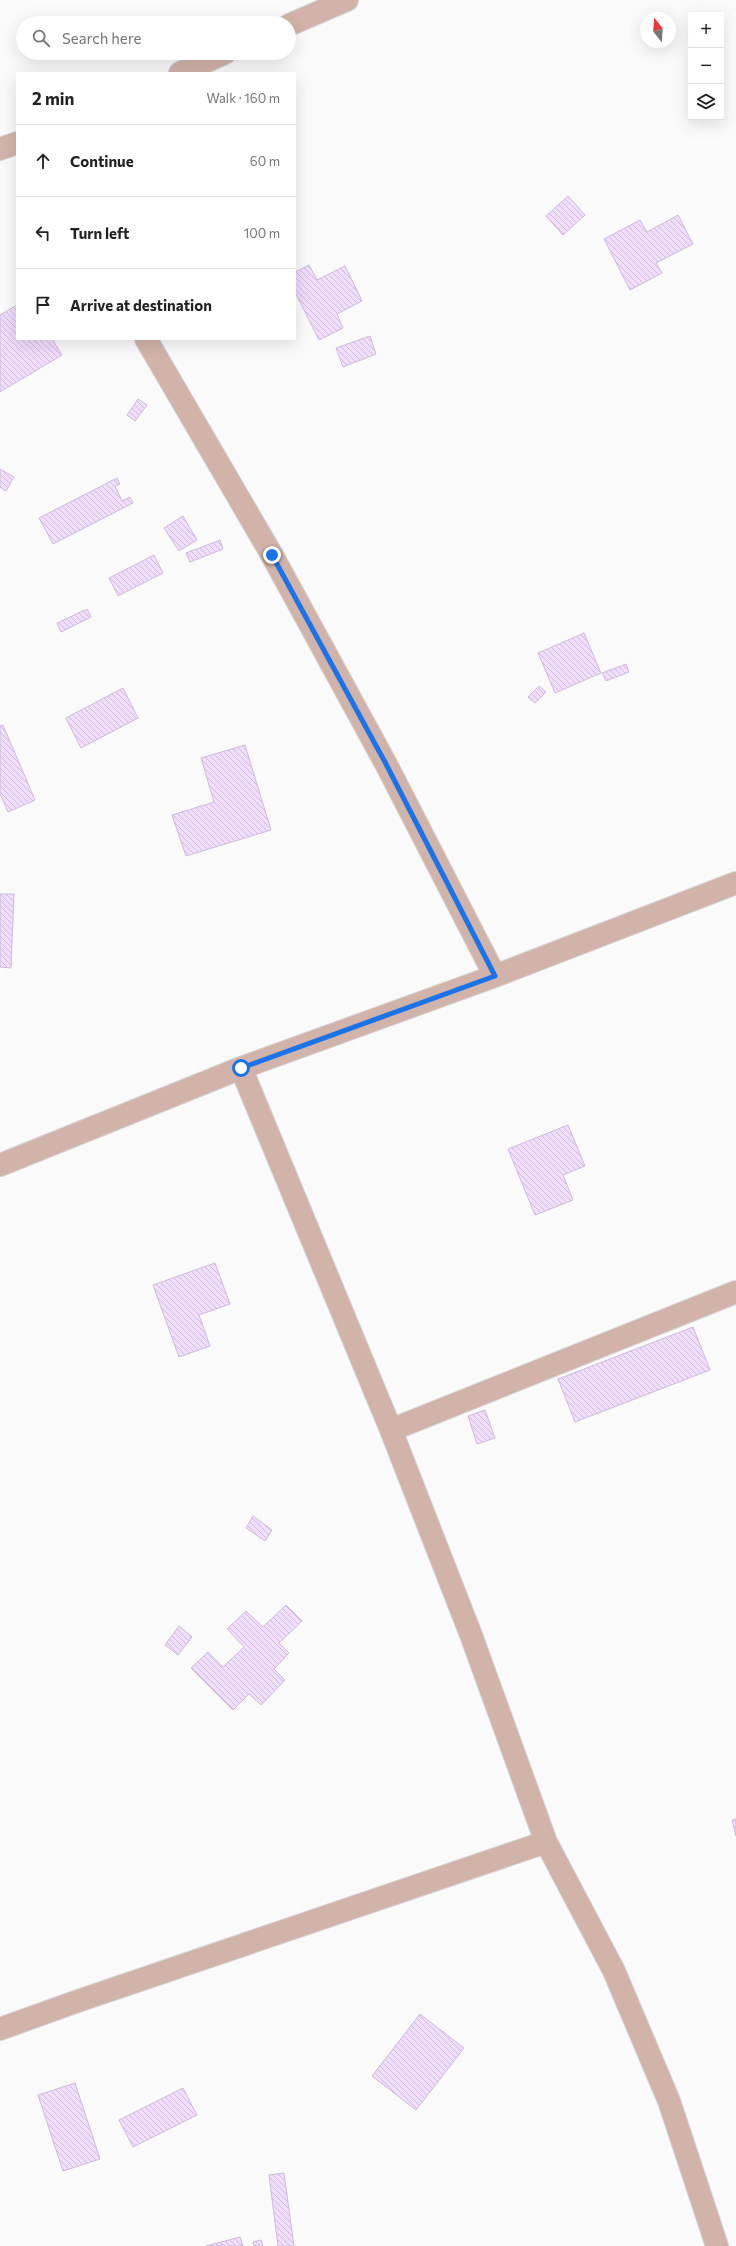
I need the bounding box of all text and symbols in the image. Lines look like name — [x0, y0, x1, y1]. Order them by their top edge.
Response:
north arrow — [640, 12, 676, 48]
map controls — [688, 12, 724, 120]
button: + — [688, 12, 724, 48]
search box — [16, 16, 296, 60]
icon: search — [30, 27, 52, 49]
text: Search here — [62, 29, 141, 47]
button: − — [688, 48, 724, 84]
button: layers — [688, 84, 724, 120]
text: 2 min — [32, 88, 74, 109]
text: Walk · 160 m — [206, 90, 280, 106]
icon: ahead — [32, 150, 54, 172]
text: Continue — [70, 152, 134, 170]
text: 60 m — [250, 153, 280, 169]
icon: left — [32, 222, 54, 244]
text: Turn left — [70, 224, 129, 242]
text: 100 m — [244, 225, 280, 241]
icon: arrive — [32, 294, 54, 316]
text: Arrive at destination — [70, 296, 212, 314]
route end — [263, 546, 281, 564]
route start — [232, 1059, 250, 1077]

